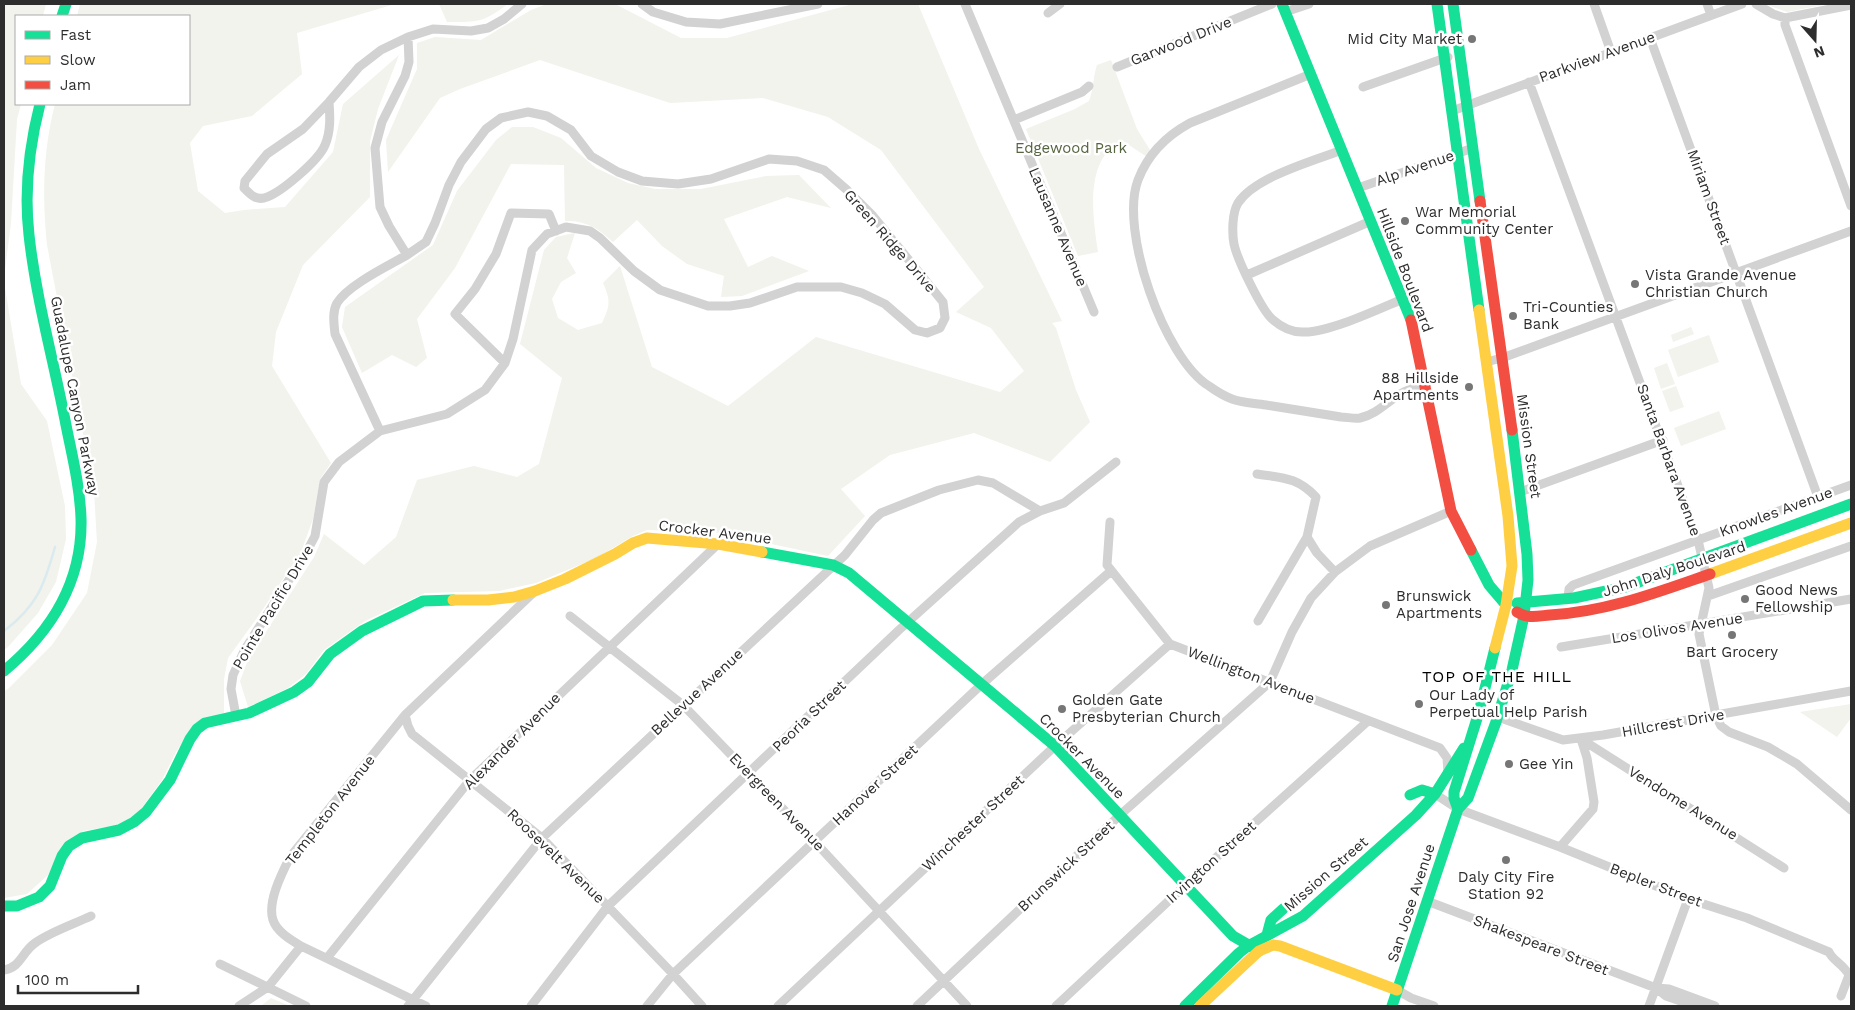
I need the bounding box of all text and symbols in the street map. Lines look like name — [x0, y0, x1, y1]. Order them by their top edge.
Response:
street label: Garwood Drive — [1128, 12, 1234, 70]
legend — [15, 15, 190, 105]
north arrow — [1790, 15, 1840, 65]
text: Fast — [60, 26, 92, 44]
street label: Parkview Avenue — [1536, 28, 1658, 86]
place label: Mid City Market — [1347, 30, 1463, 48]
marker: Mid City Market — [1466, 33, 1478, 45]
text: N — [1812, 43, 1827, 62]
text: Slow — [60, 51, 96, 69]
text: Jam — [60, 76, 91, 94]
park label: Edgewood Park — [1015, 139, 1128, 157]
street label: Alp Avenue — [1374, 146, 1456, 190]
street label: Miriam Street — [1683, 147, 1735, 248]
street label: Lausanne Avenue — [1025, 165, 1091, 289]
street label: Green Ridge Drive — [840, 186, 940, 296]
place label: War Memorial Community Center — [1415, 203, 1553, 238]
street label: Hillside Boulevard — [1373, 205, 1437, 335]
marker: War Memorial Community Center — [1399, 215, 1411, 227]
place label: Vista Grande Avenue Christian Church — [1645, 266, 1796, 301]
marker: Vista Grande Avenue Christian Church — [1629, 278, 1641, 290]
street label: Guadalupe Canyon Parkway — [47, 295, 103, 498]
place label: Tri-Counties Bank — [1523, 298, 1613, 333]
marker: Tri-Counties Bank — [1507, 310, 1519, 322]
place label: 88 Hillside Apartments — [1373, 369, 1459, 404]
marker: 88 Hillside Apartments — [1463, 381, 1475, 393]
street label: Santa Barbara Avenue — [1633, 381, 1705, 539]
street label: Mission Street — [1513, 393, 1545, 500]
street label: Knowles Avenue — [1717, 483, 1835, 541]
street label: Crocker Avenue — [657, 516, 773, 548]
street label: John Daly Boulevard — [1600, 537, 1748, 601]
street label: Pointe Pacific Drive — [229, 542, 317, 672]
place label: Good News Fellowship — [1755, 581, 1838, 616]
place label: Brunswick Apartments — [1396, 587, 1482, 622]
marker: Good News Fellowship — [1739, 593, 1751, 605]
marker: Brunswick Apartments — [1380, 599, 1392, 611]
street label: Los Olivos Avenue — [1610, 609, 1744, 647]
marker: Bart Grocery — [1726, 629, 1738, 641]
street label: Wellington Avenue — [1185, 642, 1317, 708]
place label: Bart Grocery — [1686, 643, 1778, 661]
street label: Bellevue Avenue — [647, 645, 747, 739]
district label: TOP OF THE HILL — [1422, 667, 1572, 686]
street label: Peoria Street — [769, 676, 850, 756]
place label: Our Lady of Perpetual Help Parish — [1429, 686, 1587, 721]
street label: Alexander Avenue — [460, 689, 564, 793]
place label: Golden Gate Presbyterian Church — [1072, 691, 1221, 726]
marker: Our Lady of Perpetual Help Parish — [1413, 698, 1425, 710]
marker: Golden Gate Presbyterian Church — [1056, 703, 1068, 715]
street label: Hillcrest Drive — [1620, 705, 1726, 741]
street label: Crocker Avenue — [1035, 709, 1129, 803]
street label: Hanover Street — [829, 740, 922, 829]
street label: Evergreen Avenue — [726, 749, 828, 855]
street label: Templeton Avenue — [281, 751, 379, 869]
place label: Gee Yin — [1519, 755, 1574, 773]
marker: Gee Yin — [1503, 758, 1515, 770]
street label: Vendome Avenue — [1625, 762, 1741, 844]
street label: Winchester Street — [918, 771, 1028, 875]
street label: Roosevelt Avenue — [503, 805, 609, 907]
street label: Brunswick Street — [1014, 816, 1118, 915]
street label: Irvington Street — [1162, 817, 1260, 907]
street label: Mission Street — [1280, 832, 1372, 915]
street label: San Jose Avenue — [1383, 841, 1439, 965]
marker: Daly City Fire Station 92 — [1500, 854, 1512, 866]
street label: Bepler Street — [1607, 859, 1705, 911]
place label: Daly City Fire Station 92 — [1458, 868, 1554, 903]
street label: Shakespeare Street — [1471, 911, 1612, 979]
scale bar — [18, 962, 138, 994]
text: 100 m — [25, 971, 69, 989]

